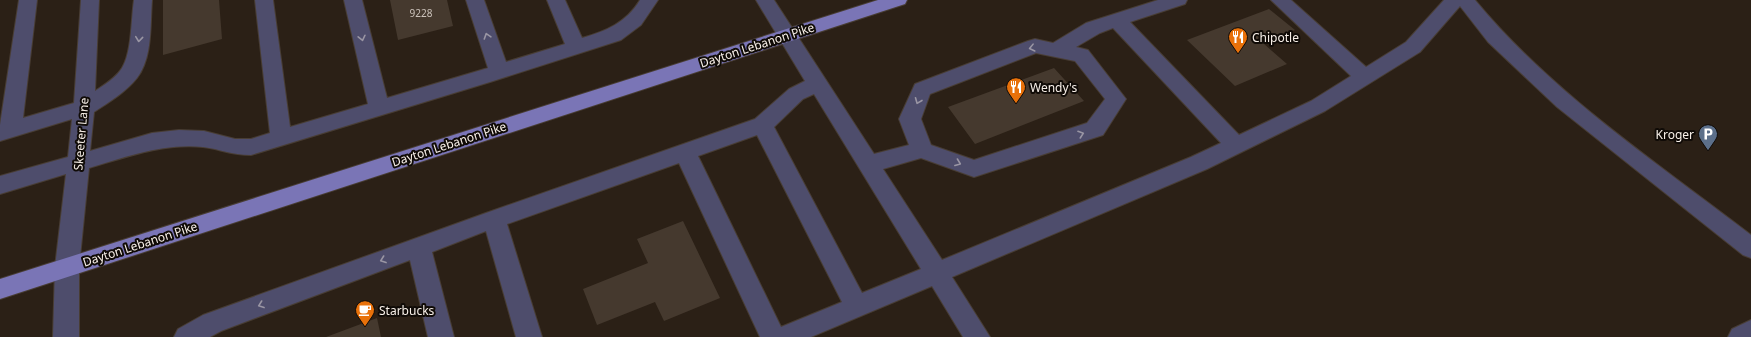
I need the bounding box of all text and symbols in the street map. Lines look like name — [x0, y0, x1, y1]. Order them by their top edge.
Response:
house number: 9228 — [410, 6, 433, 20]
street label: Dayton Lebanon Pike — [697, 18, 817, 72]
restaurant icon: Chipotle — [1227, 26, 1249, 54]
place label: Chipotle — [1252, 29, 1299, 46]
one-way arrow — [483, 33, 491, 40]
one-way arrow — [358, 35, 366, 41]
one-way arrow — [134, 36, 143, 42]
one-way arrow — [1028, 43, 1035, 51]
restaurant icon: Wendy's — [1005, 76, 1027, 104]
place label: Wendy's — [1030, 79, 1077, 96]
street label: Skeeter Lane — [69, 97, 93, 171]
one-way arrow — [914, 97, 922, 104]
street label: Dayton Lebanon Pike — [389, 117, 509, 171]
parking icon: Kroger — [1697, 123, 1719, 151]
place label: Kroger — [1655, 126, 1694, 143]
one-way arrow — [1077, 130, 1084, 138]
one-way arrow — [955, 159, 962, 167]
street label: Dayton Lebanon Pike — [80, 217, 200, 271]
one-way arrow — [379, 256, 386, 264]
cafe icon: Starbucks — [354, 299, 376, 327]
one-way arrow — [257, 301, 264, 309]
place label: Starbucks — [379, 302, 435, 319]

